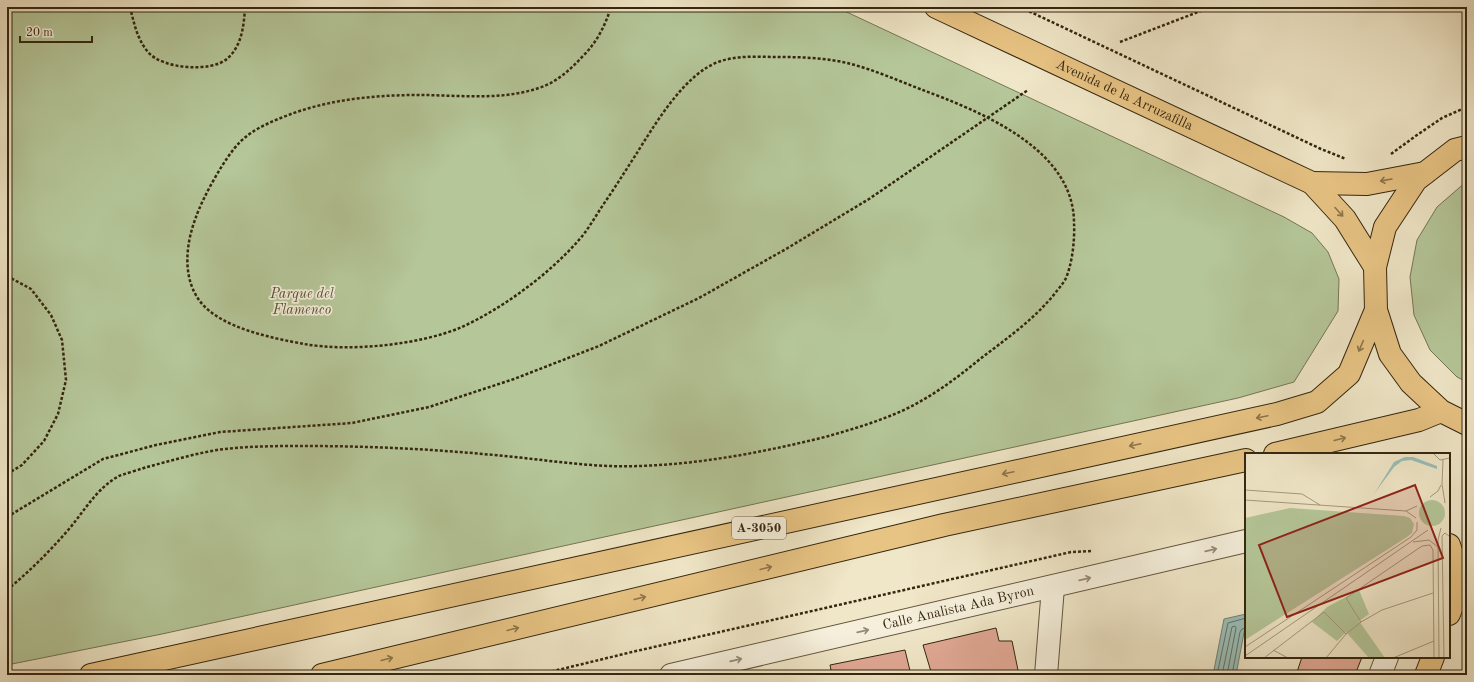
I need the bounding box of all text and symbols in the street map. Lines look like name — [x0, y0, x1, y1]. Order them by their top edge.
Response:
scale bar — [20, 18, 92, 44]
text: 20 m — [26, 27, 53, 39]
street label: Avenida de la Arruzafilla — [1054, 57, 1195, 133]
one-way arrow — [1380, 177, 1393, 185]
one-way arrow — [1334, 207, 1343, 217]
park label: Parque del Flamenco — [269, 287, 334, 317]
one-way arrow — [1356, 340, 1364, 352]
one-way arrow — [1256, 414, 1269, 422]
one-way arrow — [1334, 434, 1347, 442]
one-way arrow — [1129, 442, 1142, 450]
inset map — [1245, 453, 1450, 658]
one-way arrow — [1002, 470, 1015, 478]
road number: A-3050 — [732, 517, 786, 539]
one-way arrow — [1204, 545, 1217, 553]
one-way arrow — [759, 563, 772, 571]
one-way arrow — [1078, 575, 1091, 583]
street label: Calle Analista Ada Byron — [881, 584, 1036, 632]
one-way arrow — [633, 594, 646, 601]
one-way arrow — [507, 624, 520, 632]
one-way arrow — [856, 626, 869, 634]
one-way arrow — [380, 655, 393, 663]
one-way arrow — [729, 656, 742, 663]

